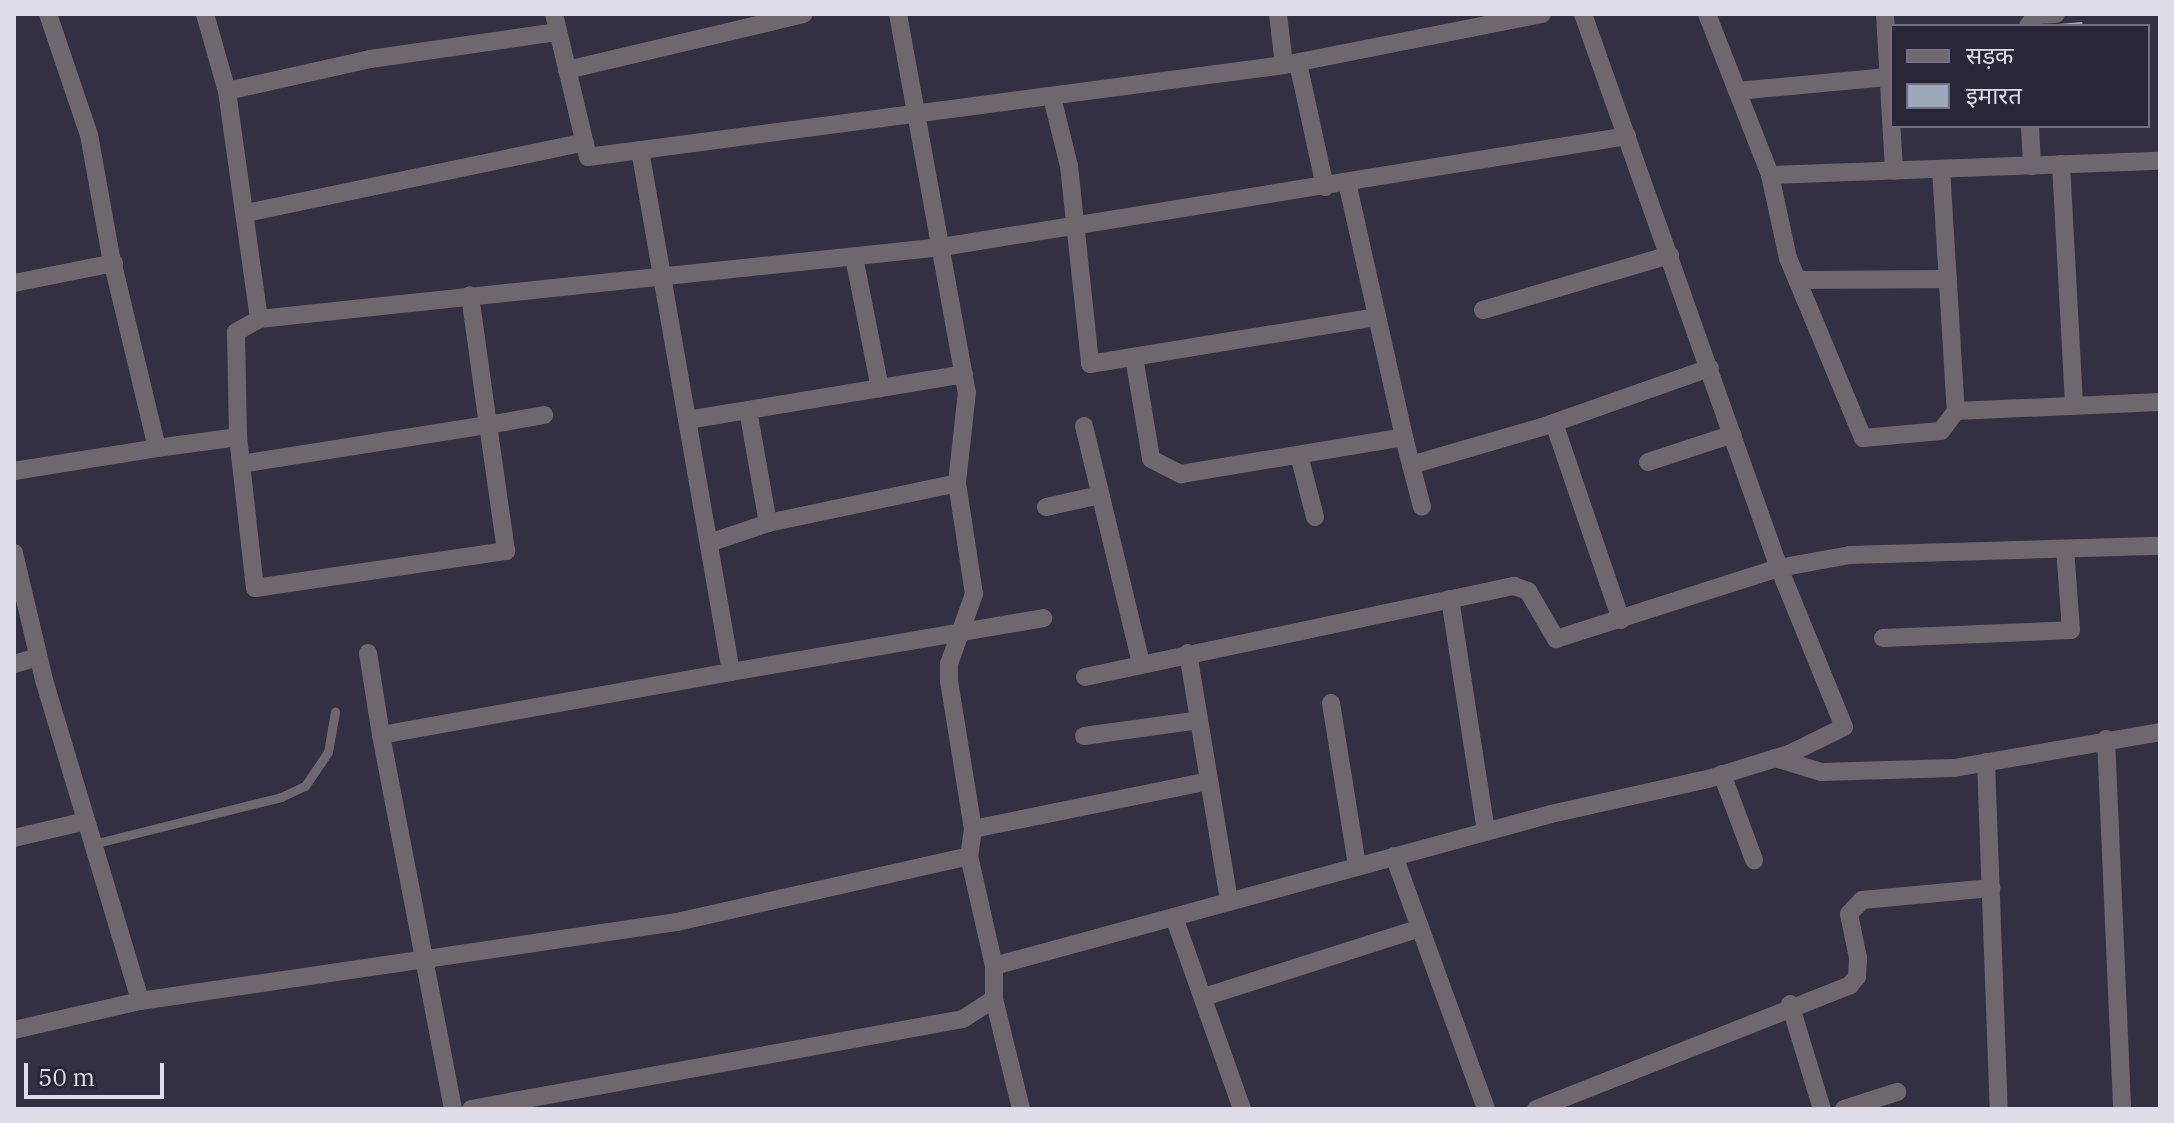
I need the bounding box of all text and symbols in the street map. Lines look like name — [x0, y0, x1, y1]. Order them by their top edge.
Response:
legend — [1890, 24, 2150, 128]
text: सड़क — [1966, 39, 2014, 71]
text: इमारत — [1966, 79, 2022, 111]
scale bar — [28, 1047, 168, 1097]
text: 50 m — [38, 1061, 95, 1093]

